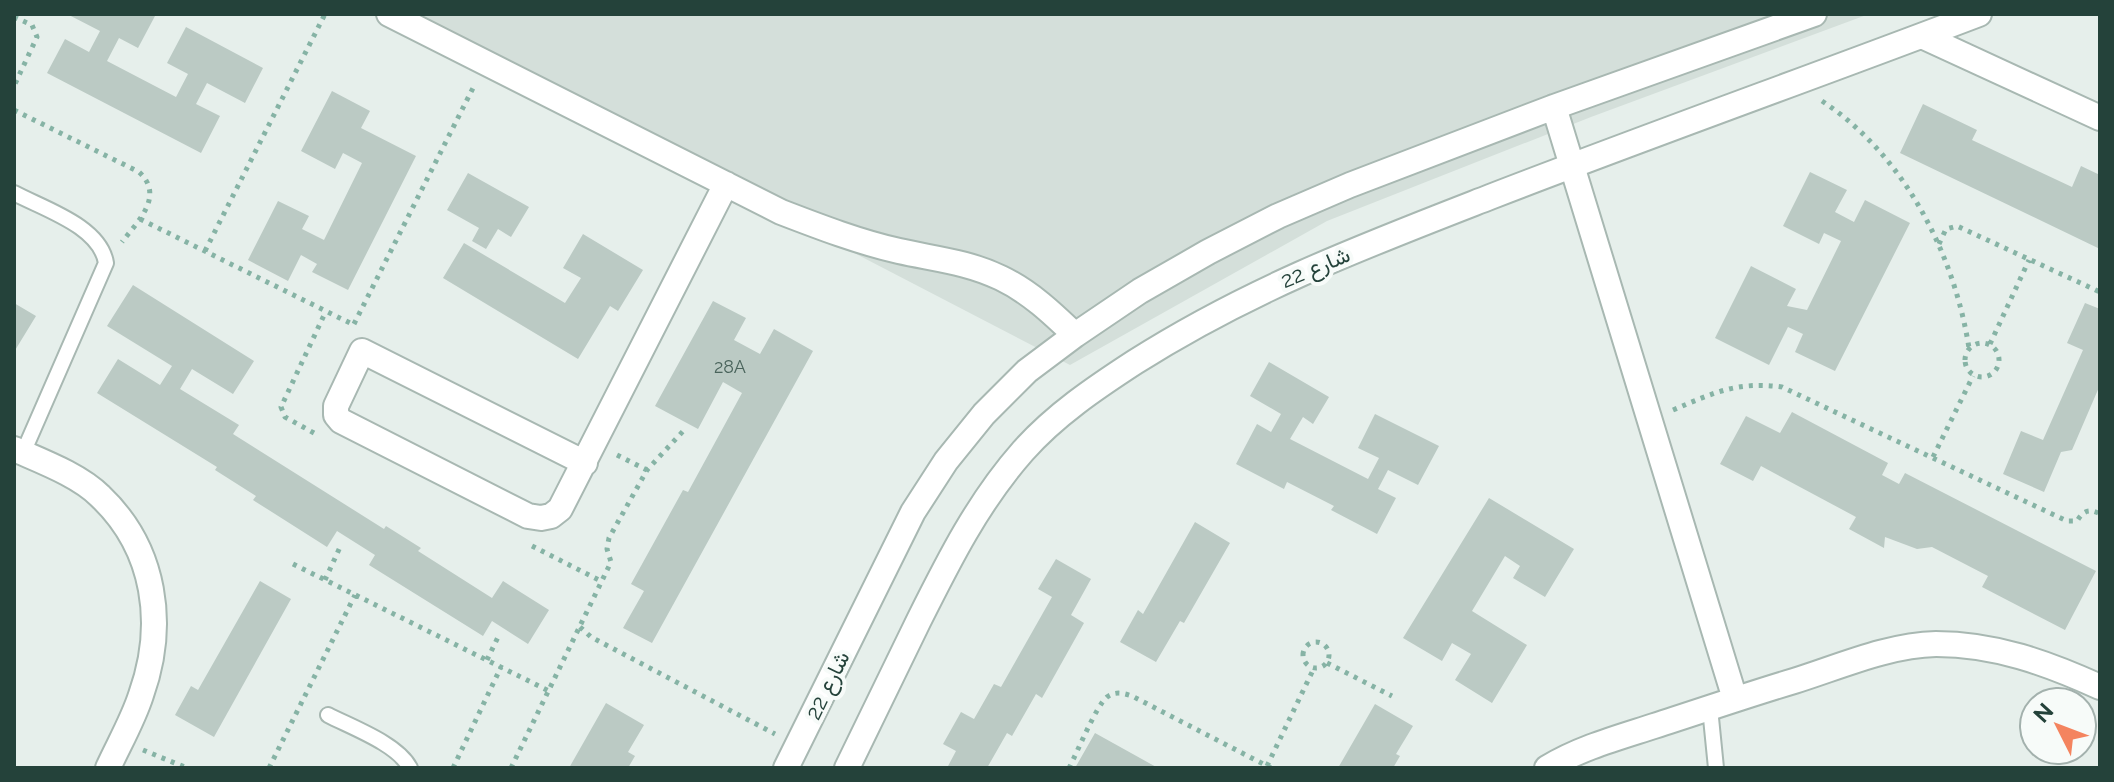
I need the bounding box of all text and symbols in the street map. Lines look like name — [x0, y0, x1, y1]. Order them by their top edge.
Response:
street label: شارع 22 — [1276, 241, 1354, 295]
house number: 28A — [714, 356, 746, 377]
street label: شارع 22 — [799, 647, 856, 724]
north arrow — [2018, 686, 2098, 766]
text: N — [2028, 698, 2058, 728]

